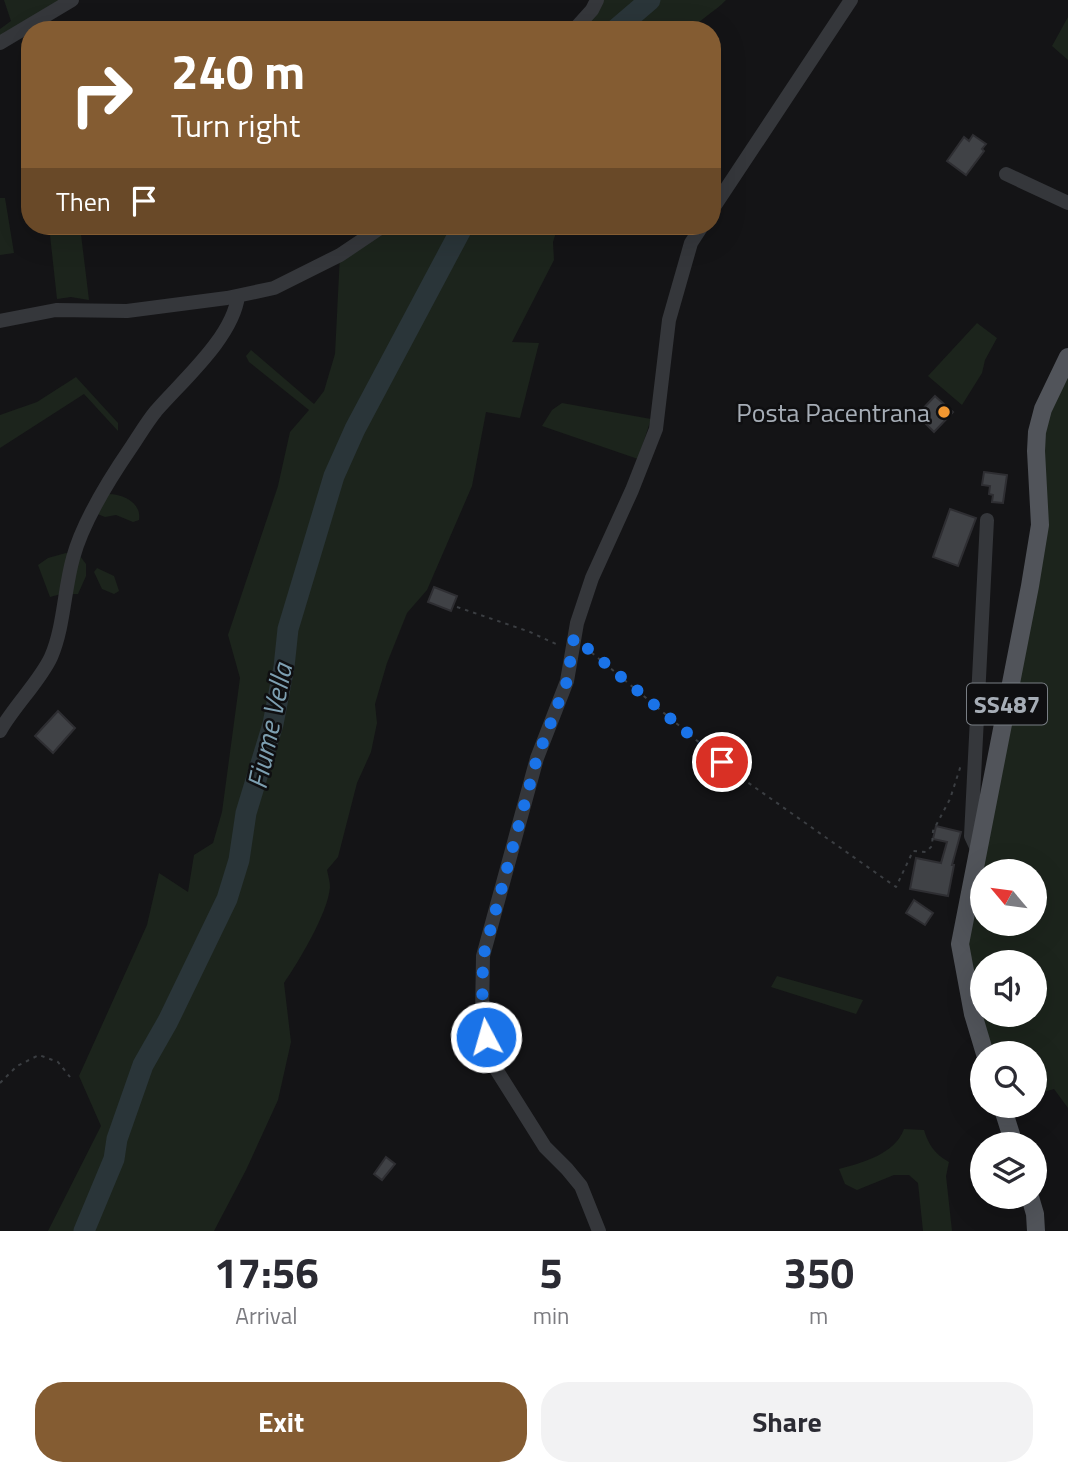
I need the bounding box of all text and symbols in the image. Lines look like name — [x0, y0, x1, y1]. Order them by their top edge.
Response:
text: 240 m — [171, 33, 305, 108]
icon: right — [56, 49, 147, 140]
text: Turn right — [171, 101, 300, 149]
text: Then — [56, 182, 111, 221]
icon: arrive — [125, 182, 163, 220]
place label: Posta Pacentrana — [736, 393, 930, 432]
marker: Posta Pacentrana — [936, 404, 952, 420]
water label: Fiume Vella — [235, 657, 304, 793]
road number: SS487 — [967, 684, 1047, 724]
pin — [692, 732, 752, 792]
icon: arrive — [703, 743, 741, 781]
north arrow — [970, 859, 1046, 936]
map controls — [970, 859, 1047, 1209]
button: sound — [970, 950, 1047, 1027]
position arrow — [449, 1000, 523, 1074]
button: search — [970, 1041, 1047, 1118]
button: layers — [970, 1132, 1047, 1209]
text: 17:56 — [214, 1240, 319, 1304]
text: 5 — [539, 1240, 563, 1304]
text: 350 — [783, 1240, 854, 1304]
text: Arrival — [235, 1298, 298, 1333]
text: min — [533, 1298, 569, 1333]
text: m — [809, 1298, 828, 1333]
button: Exit — [35, 1382, 527, 1462]
button: Share — [541, 1382, 1033, 1462]

